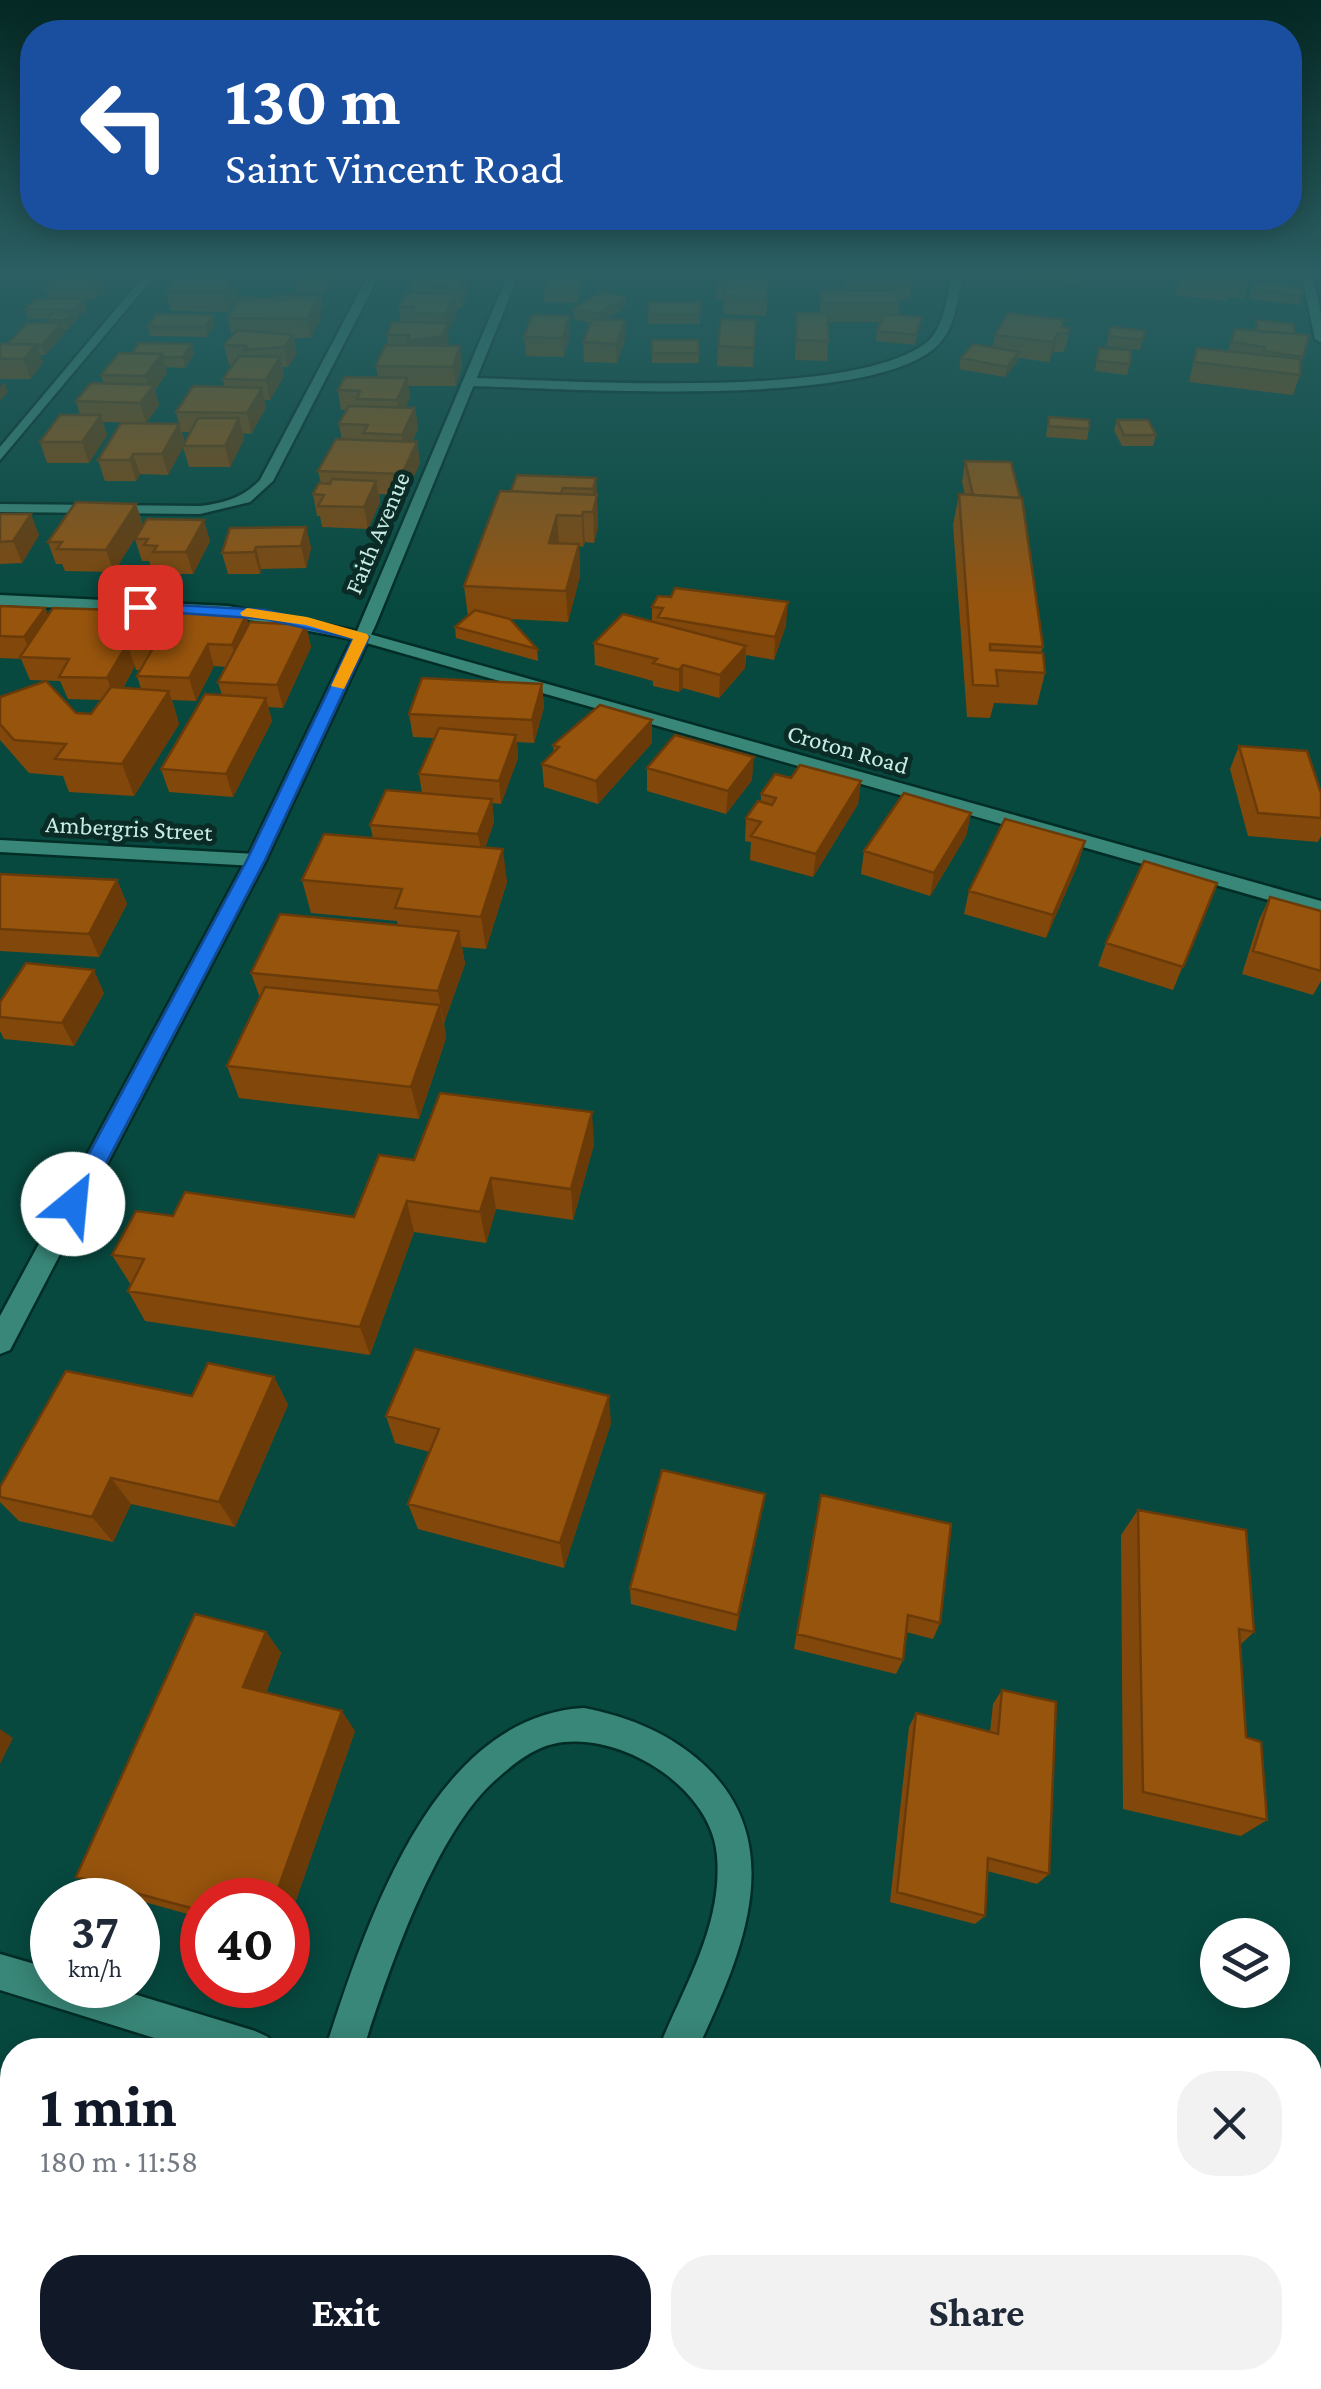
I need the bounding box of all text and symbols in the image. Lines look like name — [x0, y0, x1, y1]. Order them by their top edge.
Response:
icon: left — [60, 60, 190, 190]
text: 130 m — [225, 61, 401, 139]
text: Saint Vincent Road — [225, 143, 564, 193]
street label: Faith Avenue — [339, 468, 415, 598]
pin — [98, 565, 183, 650]
icon: arrive — [113, 580, 168, 635]
street label: Croton Road — [784, 719, 912, 779]
street label: Ambergris Street — [45, 810, 214, 847]
position arrow — [21, 1152, 125, 1256]
speed limit sign: 40 — [180, 1878, 310, 2008]
text: 37 — [71, 1903, 119, 1959]
map controls — [1200, 1918, 1290, 2008]
button: layers — [1200, 1918, 1290, 2008]
text: km/h — [68, 1955, 122, 1982]
button: close — [1177, 2071, 1282, 2176]
text: 1 min — [40, 2072, 177, 2139]
text: 180 m · 11:58 — [40, 2143, 198, 2179]
button: Exit — [40, 2255, 651, 2370]
button: Share — [671, 2255, 1282, 2370]

